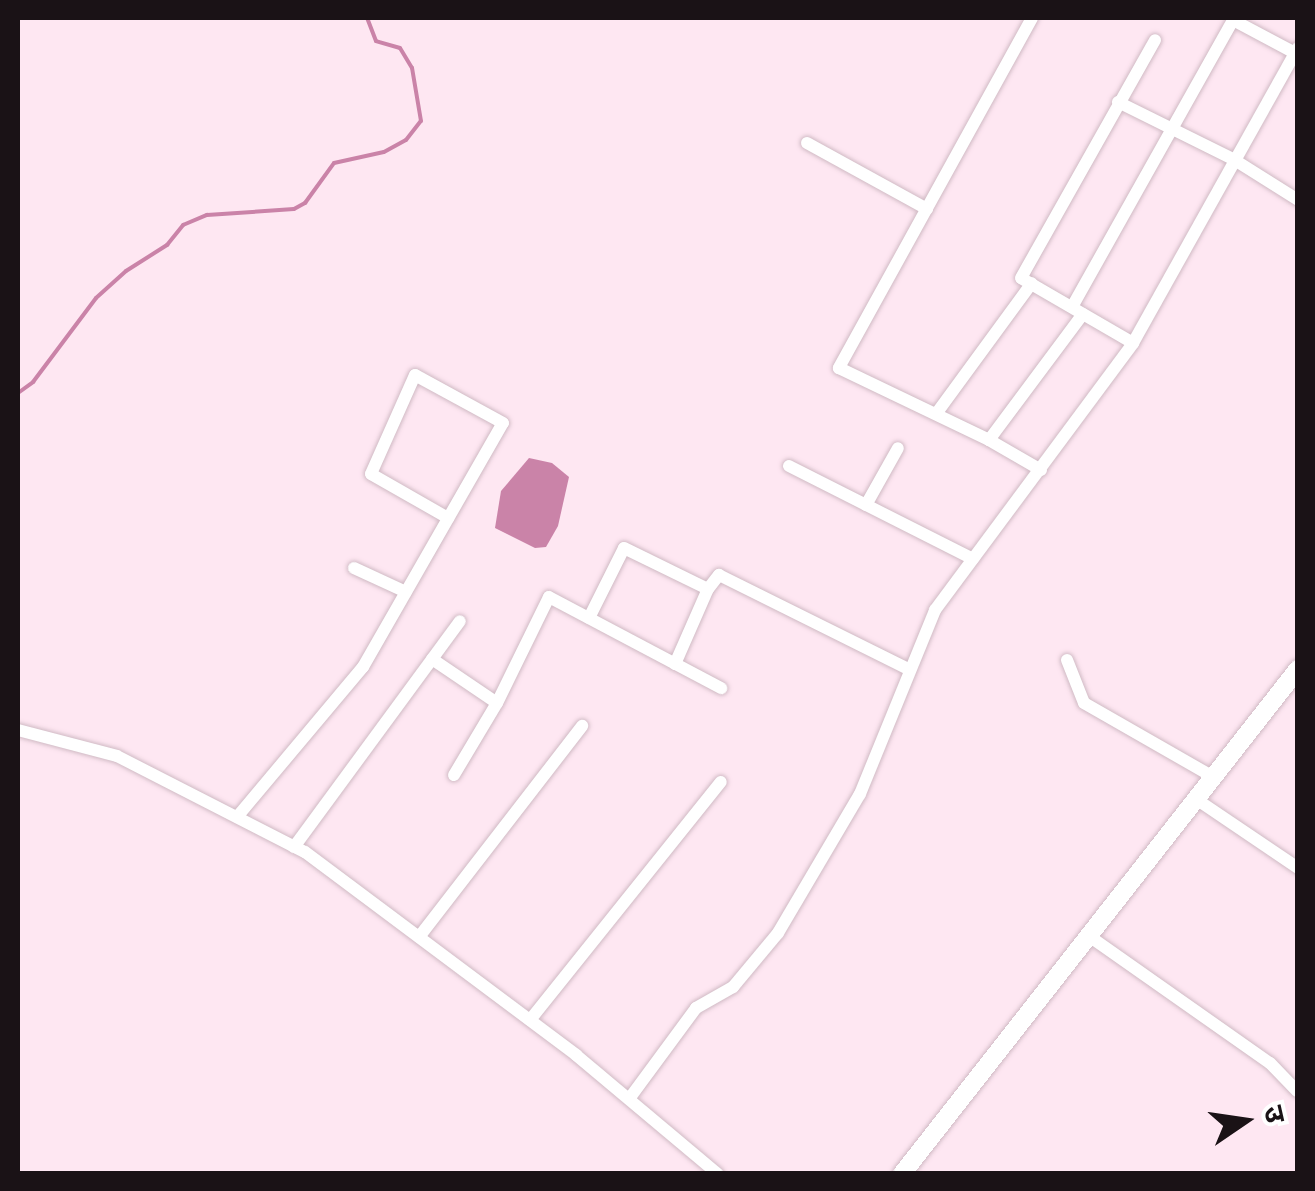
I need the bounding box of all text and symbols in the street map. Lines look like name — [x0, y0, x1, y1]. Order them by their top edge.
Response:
north arrow — [1195, 1071, 1295, 1171]
text: उ — [1257, 1102, 1293, 1126]

